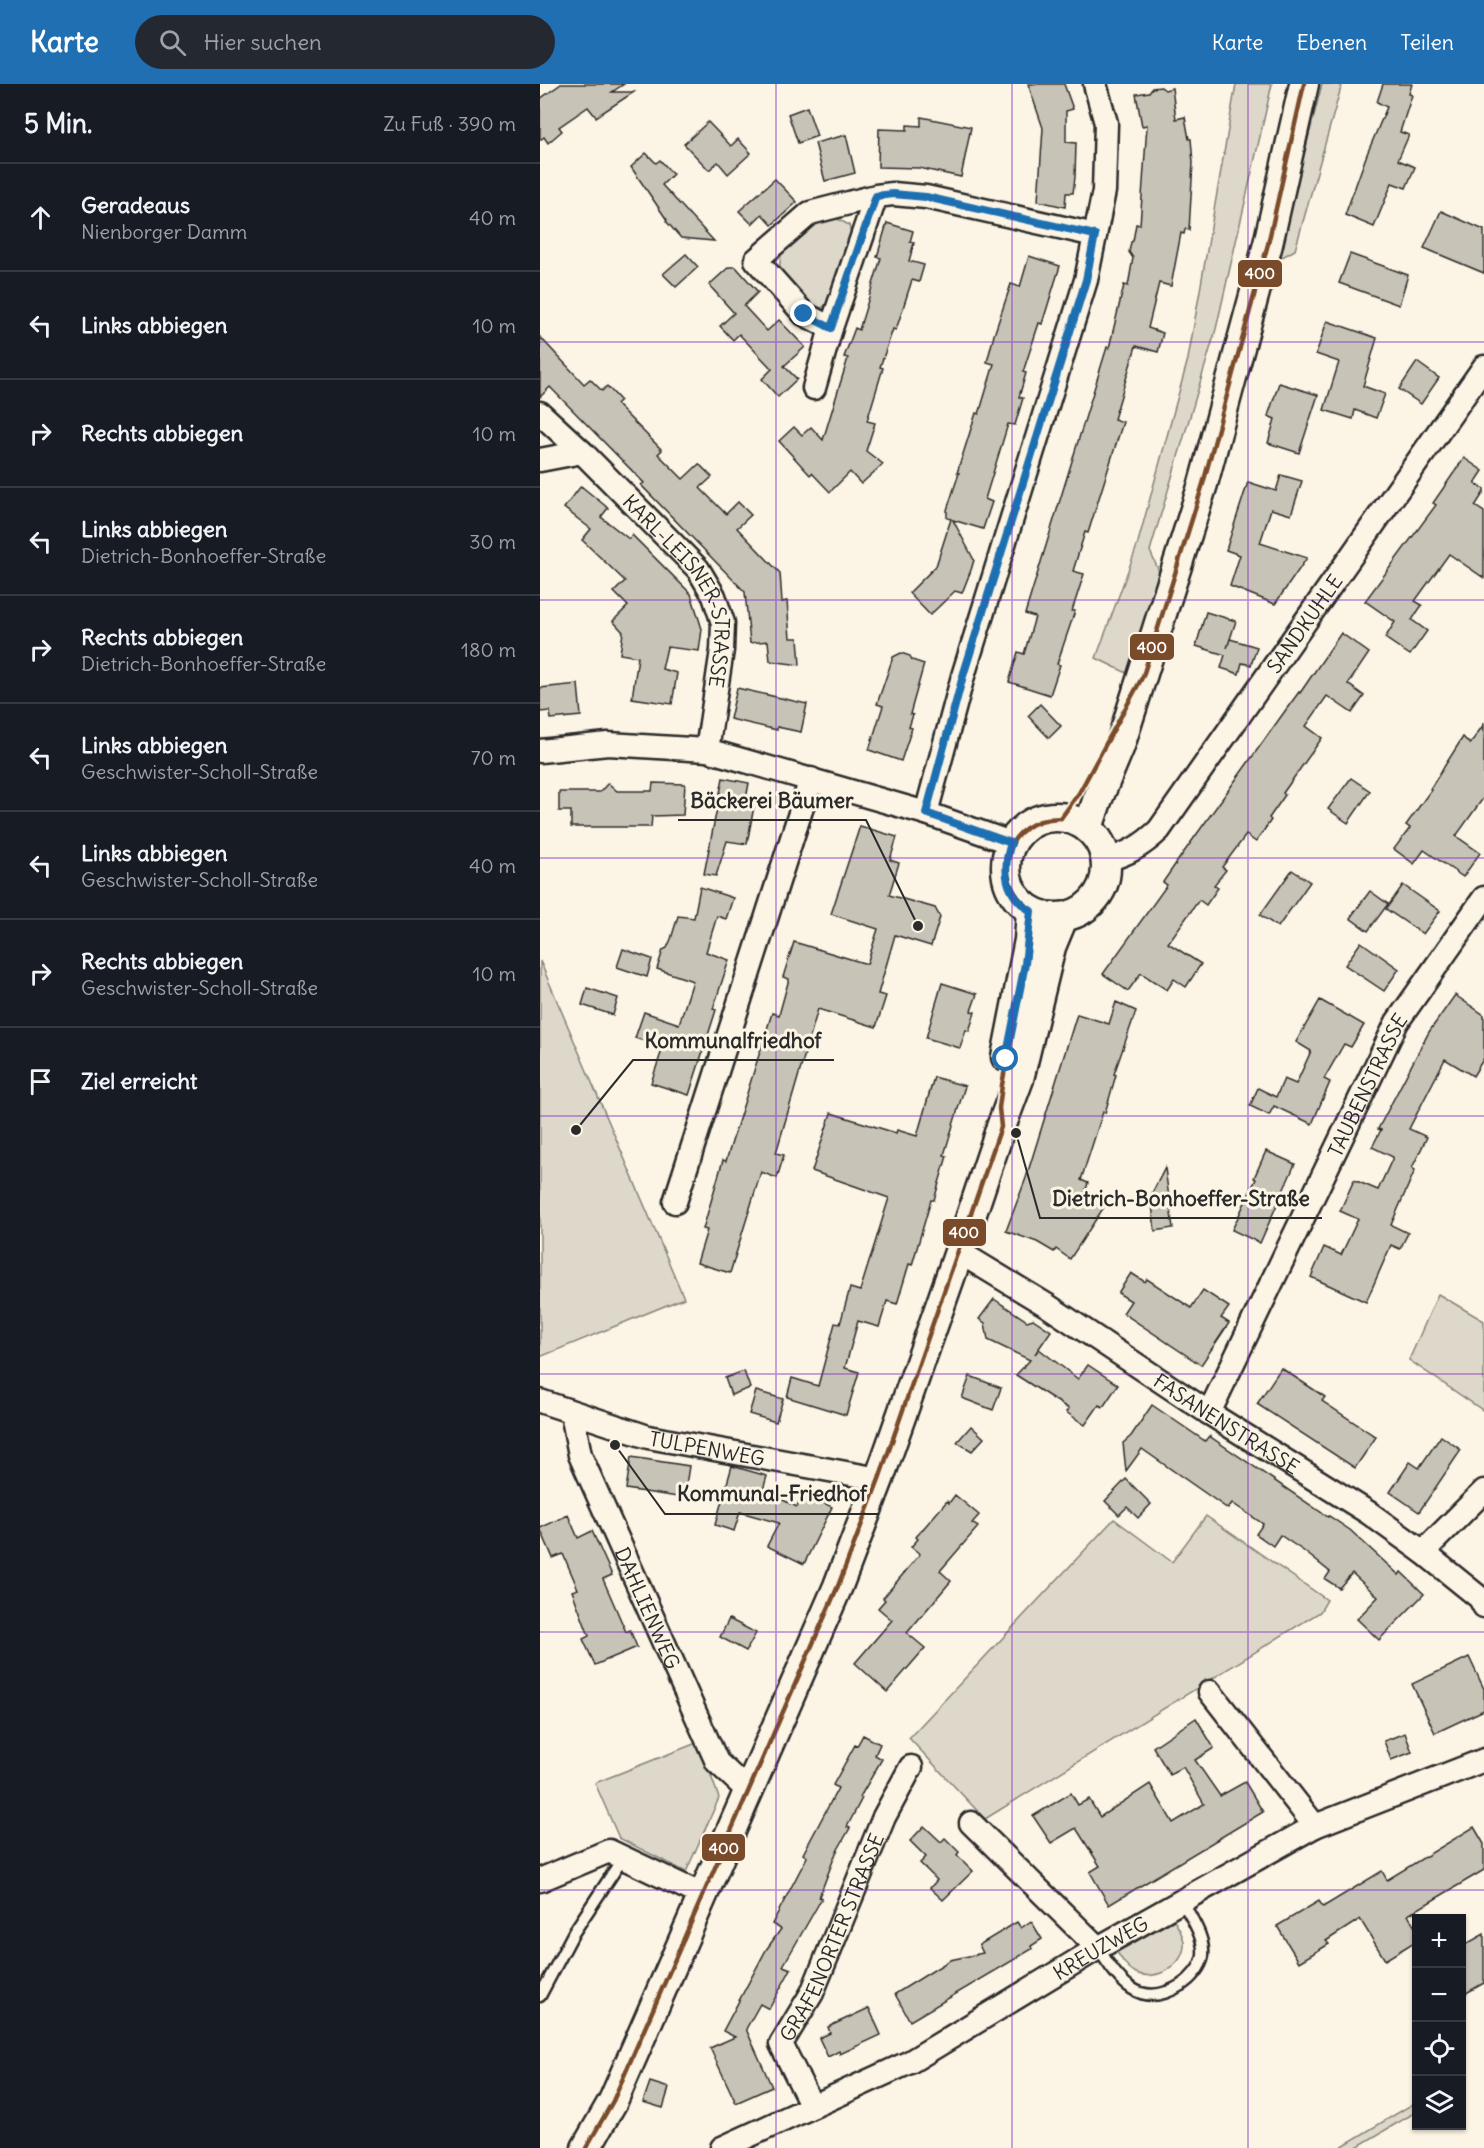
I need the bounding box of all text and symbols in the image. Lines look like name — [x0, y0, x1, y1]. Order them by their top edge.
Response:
search box — [135, 15, 555, 69]
text: Karte — [30, 24, 99, 60]
icon: search — [156, 26, 189, 59]
text: Hier suchen — [204, 28, 322, 56]
text: Karte — [1212, 29, 1263, 56]
text: Ebenen — [1296, 29, 1367, 56]
text: Teilen — [1400, 29, 1454, 56]
text: 5 Min. — [24, 107, 92, 140]
text: Zu Fuß · 390 m — [383, 111, 516, 136]
text: Geradeaus — [81, 191, 190, 219]
icon: ahead — [24, 201, 57, 234]
text: 40 m — [469, 205, 516, 230]
text: Nienborger Damm — [81, 219, 247, 244]
line badge: 400 — [1237, 259, 1283, 288]
text: 400 — [1245, 263, 1275, 283]
route end — [790, 300, 816, 326]
icon: left — [24, 309, 57, 342]
text: Links abbiegen — [81, 311, 228, 339]
text: 10 m — [473, 313, 516, 338]
icon: right — [24, 417, 57, 450]
text: Rechts abbiegen — [81, 419, 243, 447]
text: 10 m — [473, 421, 516, 446]
street label: KARL-LEISNER-STRASSE — [618, 489, 736, 689]
text: Links abbiegen — [81, 515, 228, 543]
icon: left — [24, 525, 57, 558]
text: 30 m — [469, 529, 516, 554]
text: Dietrich-Bonhoeffer-Straße — [81, 543, 326, 568]
street label: SANDKUHLE — [1261, 569, 1347, 678]
text: Rechts abbiegen — [81, 623, 243, 651]
icon: right — [24, 633, 57, 666]
line badge: 400 — [1129, 633, 1175, 661]
text: 180 m — [461, 637, 516, 662]
text: 400 — [1137, 637, 1167, 657]
text: Dietrich-Bonhoeffer-Straße — [81, 651, 326, 676]
text: Links abbiegen — [81, 731, 228, 759]
icon: left — [24, 741, 57, 774]
text: 70 m — [471, 745, 516, 770]
text: Geschwister-Scholl-Straße — [81, 759, 318, 784]
callout: Bäckerei Bäumer — [678, 781, 866, 820]
text: Bäckerei Bäumer — [690, 787, 854, 814]
text: Links abbiegen — [81, 839, 228, 867]
icon: left — [24, 849, 57, 882]
text: 40 m — [469, 853, 516, 878]
text: Geschwister-Scholl-Straße — [81, 867, 318, 892]
text: Rechts abbiegen — [81, 947, 243, 975]
icon: right — [24, 957, 57, 990]
text: 10 m — [473, 961, 516, 986]
text: Geschwister-Scholl-Straße — [81, 975, 318, 1000]
street label: TAUBENSTRASSE — [1322, 1008, 1412, 1161]
callout: Kommunalfriedhof — [633, 1021, 834, 1060]
text: Kommunalfriedhof — [645, 1027, 823, 1054]
route start — [992, 1045, 1018, 1071]
icon: arrive — [24, 1065, 57, 1098]
text: Ziel erreicht — [81, 1067, 198, 1095]
callout: Dietrich-Bonhoeffer-Straße — [1040, 1179, 1322, 1218]
text: Dietrich-Bonhoeffer-Straße — [1052, 1185, 1310, 1212]
line badge: 400 — [942, 1218, 987, 1247]
text: 400 — [949, 1222, 979, 1242]
street label: FASANENSTRASSE — [1149, 1368, 1304, 1479]
street label: TULPENWEG — [648, 1425, 767, 1471]
callout: Kommunal-Friedhof — [665, 1475, 879, 1514]
text: Kommunal-Friedhof — [677, 1480, 868, 1507]
street label: DAHLIENWEG — [610, 1543, 686, 1673]
street label: GRAFENORTER STRASSE — [773, 1829, 889, 2045]
line badge: 400 — [701, 1833, 746, 1862]
text: 400 — [709, 1838, 739, 1858]
street label: KREUZWEG — [1048, 1910, 1152, 1985]
map controls — [1412, 1914, 1466, 2130]
button: + — [1412, 1914, 1466, 1968]
button: − — [1412, 1968, 1466, 2022]
button: locate — [1412, 2022, 1466, 2076]
button: layers — [1412, 2076, 1466, 2130]

